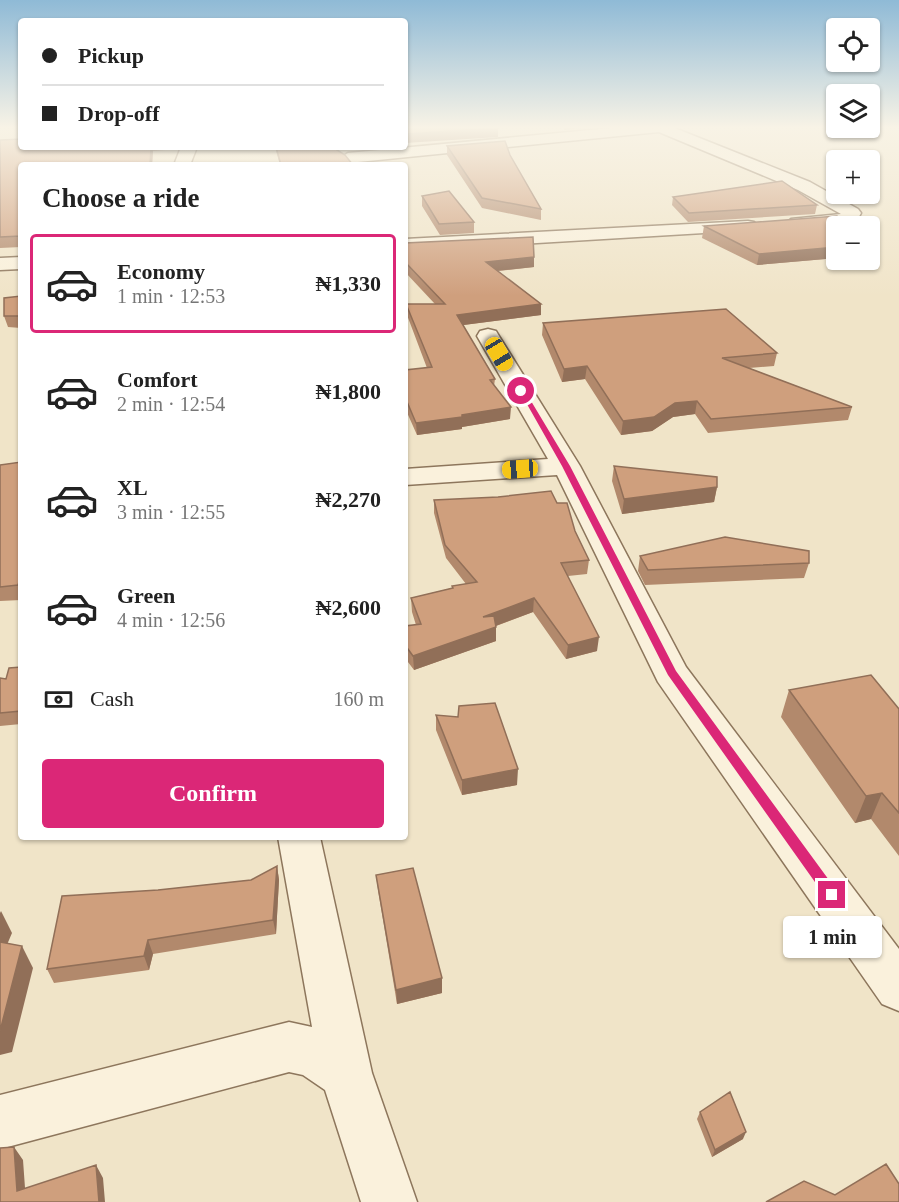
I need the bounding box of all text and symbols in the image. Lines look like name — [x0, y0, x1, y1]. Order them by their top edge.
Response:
map controls — [826, 18, 880, 270]
button: locate — [826, 18, 880, 72]
text: Pickup — [78, 43, 144, 68]
button: layers — [826, 84, 880, 138]
text: Drop-off — [78, 101, 159, 126]
button: + — [826, 150, 880, 204]
text: Choose a ride — [42, 183, 200, 213]
button: − — [826, 216, 880, 270]
icon: car — [45, 257, 99, 311]
text: Economy — [117, 259, 205, 284]
text: ₦1,330 — [316, 271, 381, 296]
text: 1 min · 12:53 — [117, 285, 225, 307]
car — [482, 334, 516, 374]
icon: car — [45, 365, 99, 419]
text: Comfort — [117, 367, 198, 392]
route start — [507, 377, 534, 404]
text: ₦1,800 — [316, 379, 381, 404]
text: 2 min · 12:54 — [117, 393, 225, 415]
car — [501, 459, 539, 479]
icon: car — [45, 473, 99, 527]
text: XL — [117, 475, 148, 500]
text: ₦2,270 — [316, 487, 381, 512]
text: 3 min · 12:55 — [117, 501, 225, 523]
icon: car — [45, 581, 99, 635]
text: Green — [117, 583, 175, 608]
text: ₦2,600 — [316, 595, 381, 620]
text: 4 min · 12:56 — [117, 609, 225, 631]
icon: cash — [42, 683, 75, 716]
text: Cash — [90, 686, 134, 711]
text: 160 m — [333, 688, 384, 710]
button: Confirm — [42, 759, 384, 828]
route end — [818, 881, 845, 908]
callout: 1 min — [782, 916, 882, 958]
text: 1 min — [808, 926, 857, 948]

